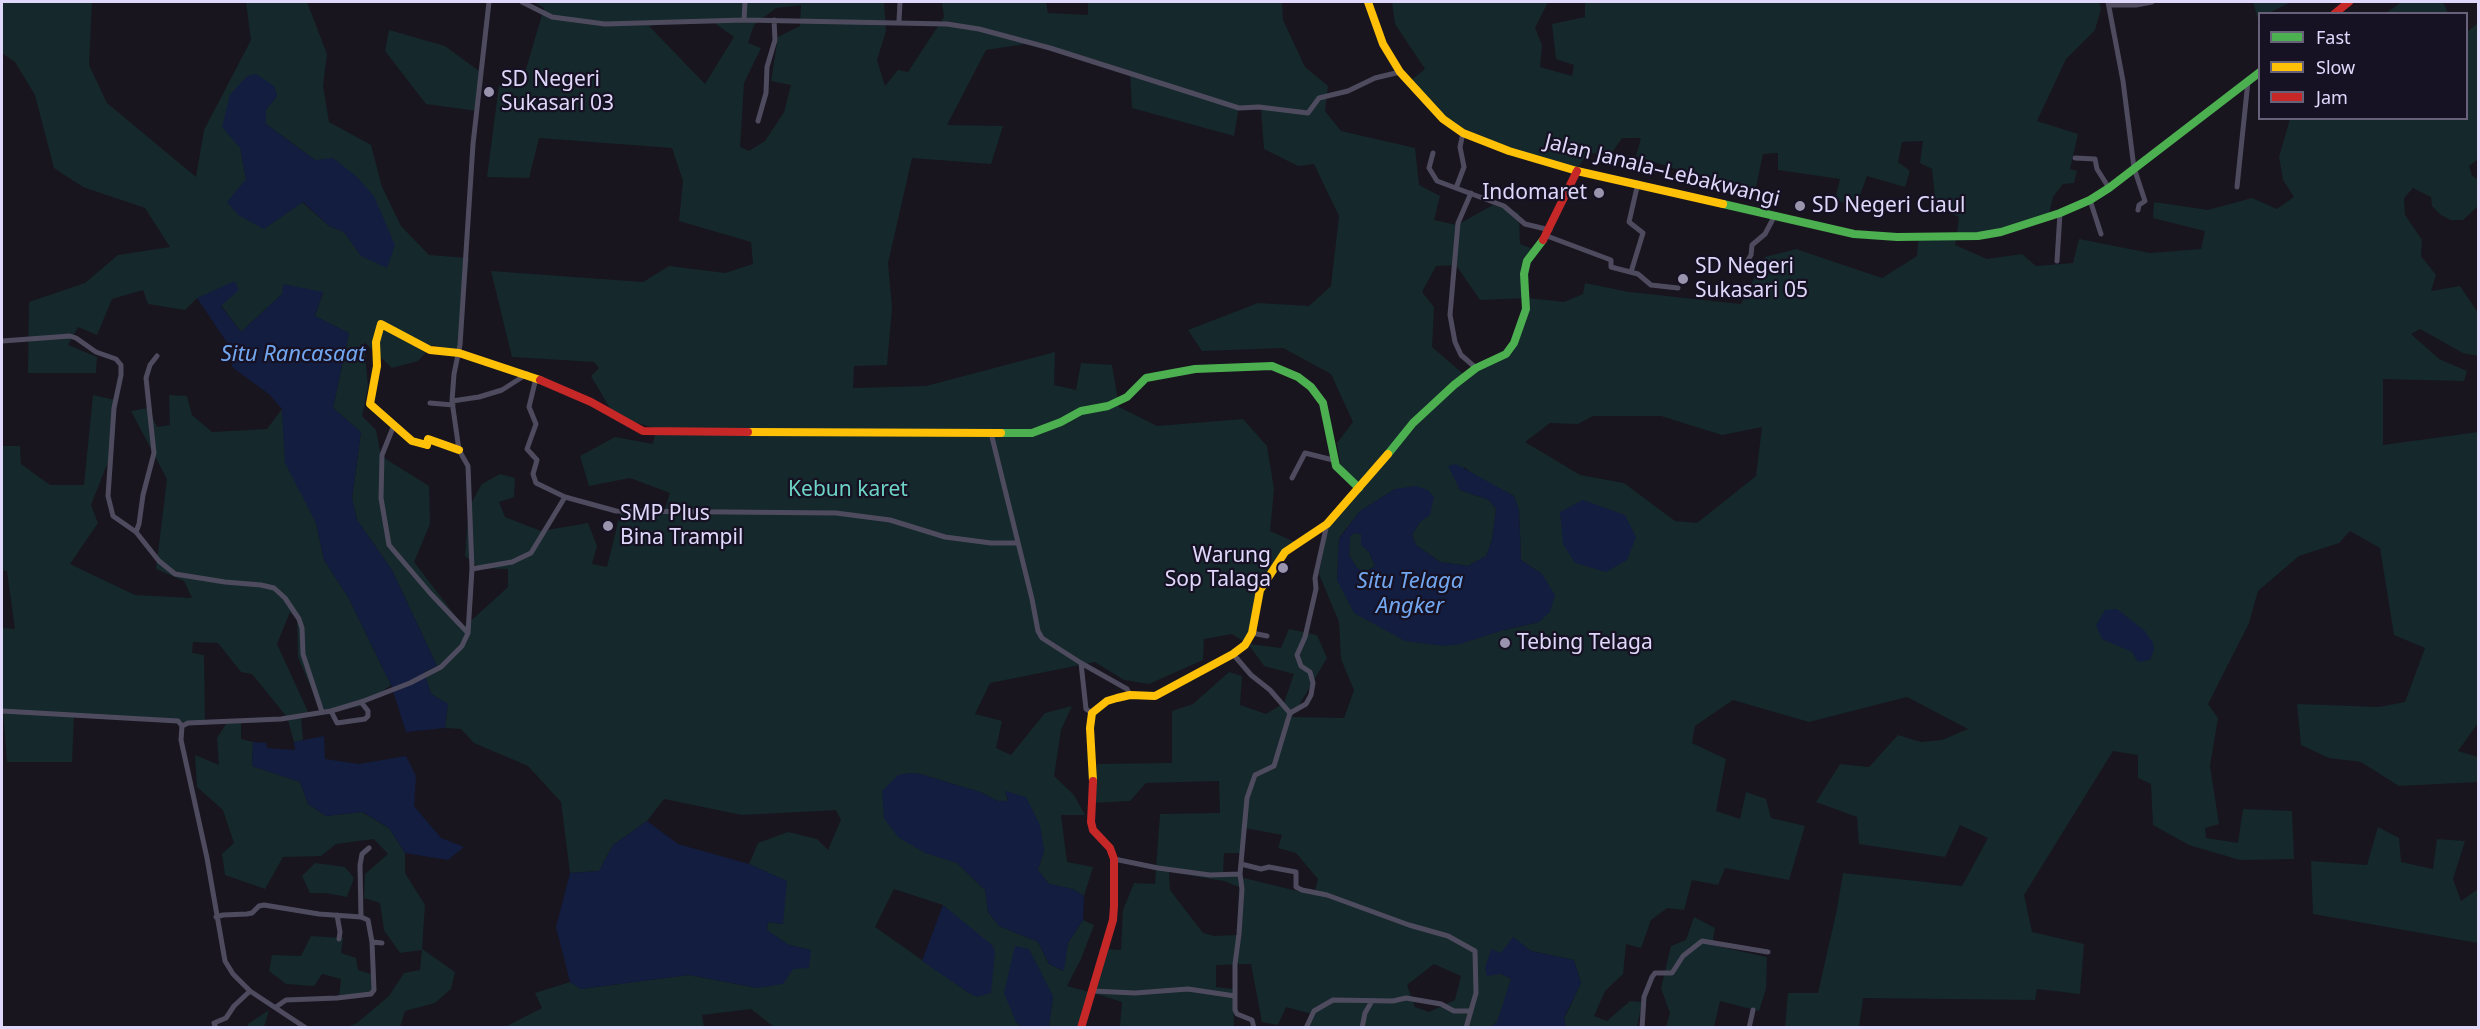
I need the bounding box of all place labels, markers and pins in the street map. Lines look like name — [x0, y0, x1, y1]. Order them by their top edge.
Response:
place label: SD Negeri Sukasari 03 — [501, 67, 614, 117]
marker: SD Negeri Sukasari 03 — [482, 85, 496, 99]
place label: Indomaret — [1482, 180, 1587, 206]
marker: Indomaret — [1592, 186, 1606, 200]
place label: SD Negeri Ciaul — [1812, 193, 1965, 219]
marker: SD Negeri Ciaul — [1793, 199, 1807, 213]
place label: SD Negeri Sukasari 05 — [1695, 254, 1808, 304]
marker: SD Negeri Sukasari 05 — [1676, 272, 1690, 286]
place label: SMP Plus Bina Trampil — [620, 501, 743, 551]
marker: SMP Plus Bina Trampil — [601, 519, 615, 533]
place label: Warung Sop Talaga — [1165, 543, 1271, 593]
marker: Warung Sop Talaga — [1276, 561, 1290, 575]
place label: Tebing Telaga — [1517, 630, 1653, 656]
marker: Tebing Telaga — [1498, 636, 1512, 650]

